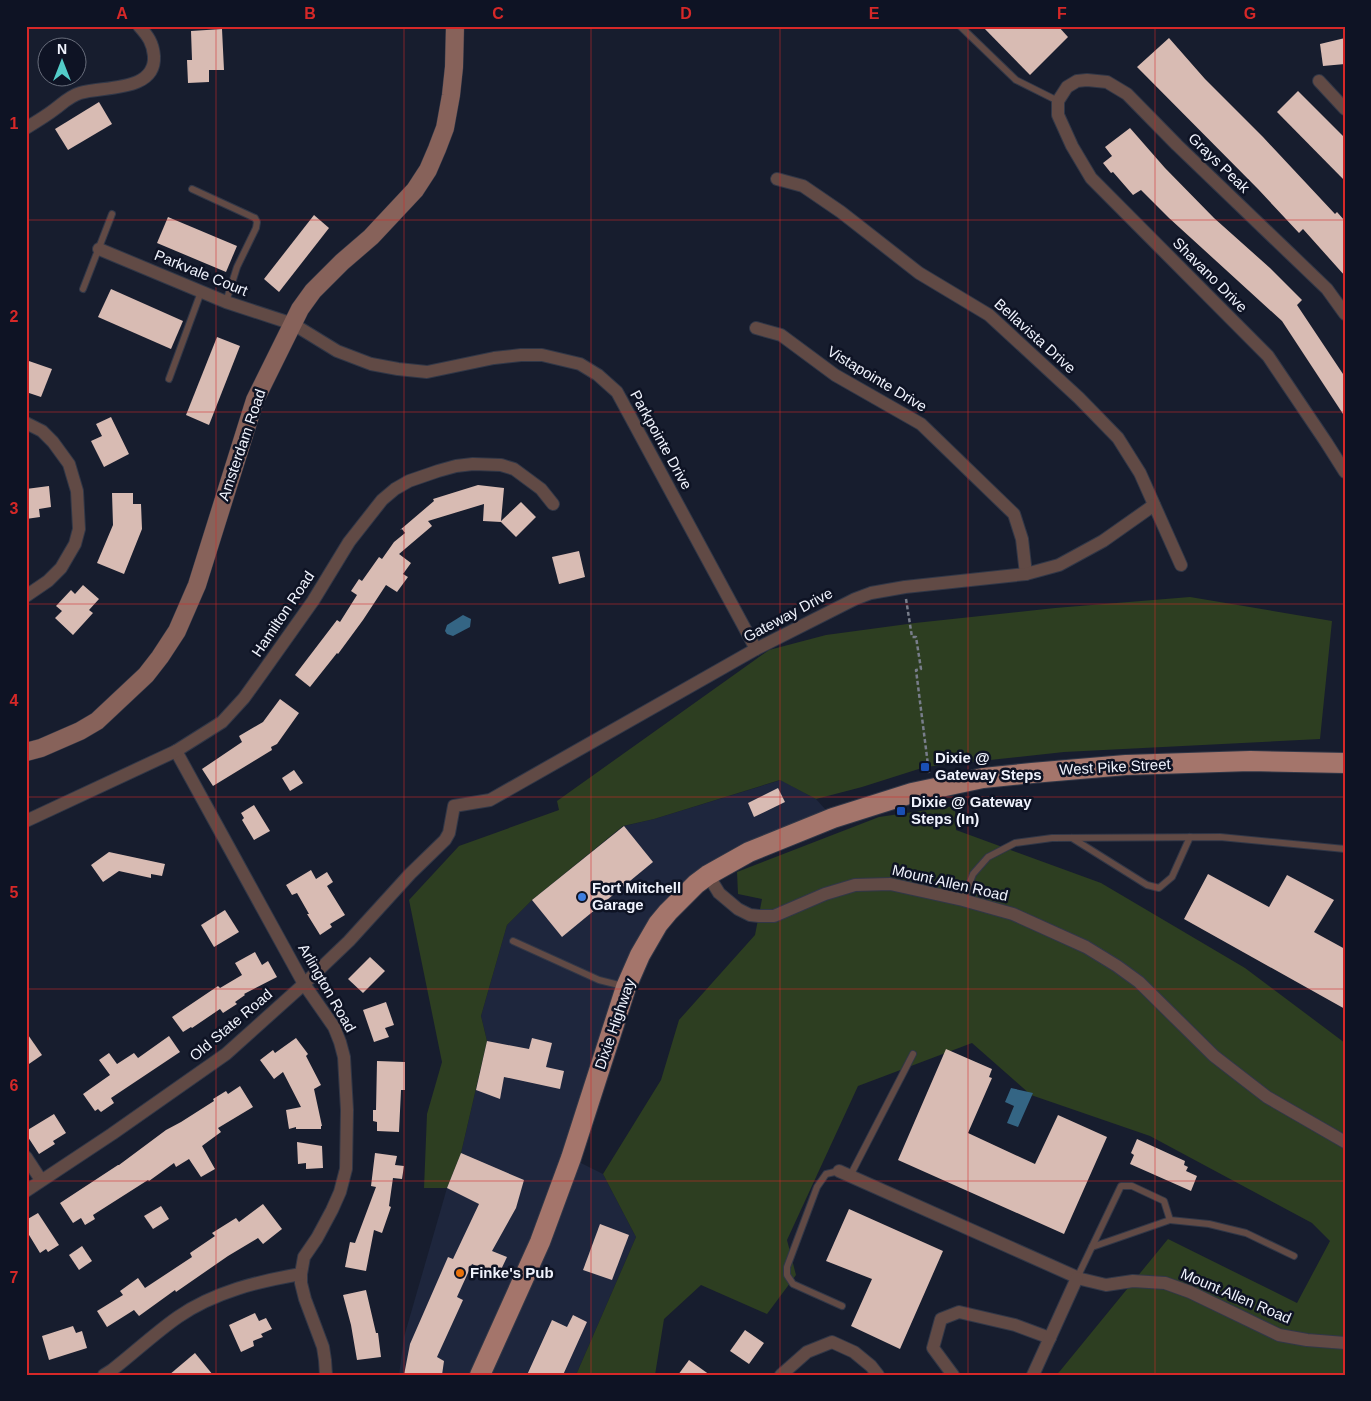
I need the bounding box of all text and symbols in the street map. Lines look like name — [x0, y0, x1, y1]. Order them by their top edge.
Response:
text: A — [116, 5, 128, 22]
text: B — [304, 5, 316, 22]
text: C — [492, 5, 504, 22]
text: D — [680, 5, 692, 22]
text: E — [869, 5, 880, 22]
text: F — [1057, 5, 1067, 22]
text: G — [1244, 5, 1256, 22]
north arrow — [38, 38, 88, 88]
text: N — [57, 41, 67, 57]
text: 1 — [10, 115, 19, 132]
street label: Grays Peak — [1185, 129, 1254, 196]
street label: Shavano Drive — [1170, 234, 1251, 315]
street label: Parkvale Court — [152, 246, 251, 299]
street label: Bellavista Drive — [991, 295, 1079, 377]
text: 2 — [10, 308, 19, 325]
street label: Vistapointe Drive — [824, 342, 930, 415]
street label: Amsterdam Road — [214, 387, 269, 503]
street label: Parkpointe Drive — [627, 387, 696, 492]
text: 3 — [10, 500, 19, 517]
street label: Hamilton Road — [248, 568, 317, 660]
street label: Gateway Drive — [740, 584, 835, 645]
text: 4 — [10, 692, 19, 709]
place label: Dixie @ Gateway Steps — [935, 749, 1042, 783]
street label: West Pike Street — [1059, 755, 1172, 778]
marker: Dixie @ Gateway Steps — [919, 761, 931, 773]
place label: Dixie @ Gateway Steps (In) — [911, 793, 1032, 827]
marker: Dixie @ Gateway Steps (In) — [895, 805, 907, 817]
street label: Mount Allen Road — [891, 861, 1010, 904]
place label: Fort Mitchell Garage — [592, 879, 681, 913]
text: 5 — [10, 884, 19, 901]
marker: Fort Mitchell Garage — [576, 891, 588, 903]
street label: Arlington Road — [295, 941, 360, 1035]
street label: Dixie Highway — [591, 976, 638, 1072]
street label: Old State Road — [186, 985, 275, 1064]
text: 6 — [10, 1077, 19, 1094]
place label: Finke's Pub — [470, 1264, 554, 1281]
street label: Mount Allen Road — [1178, 1265, 1294, 1326]
marker: Finke's Pub — [454, 1267, 466, 1279]
text: 7 — [10, 1269, 19, 1286]

